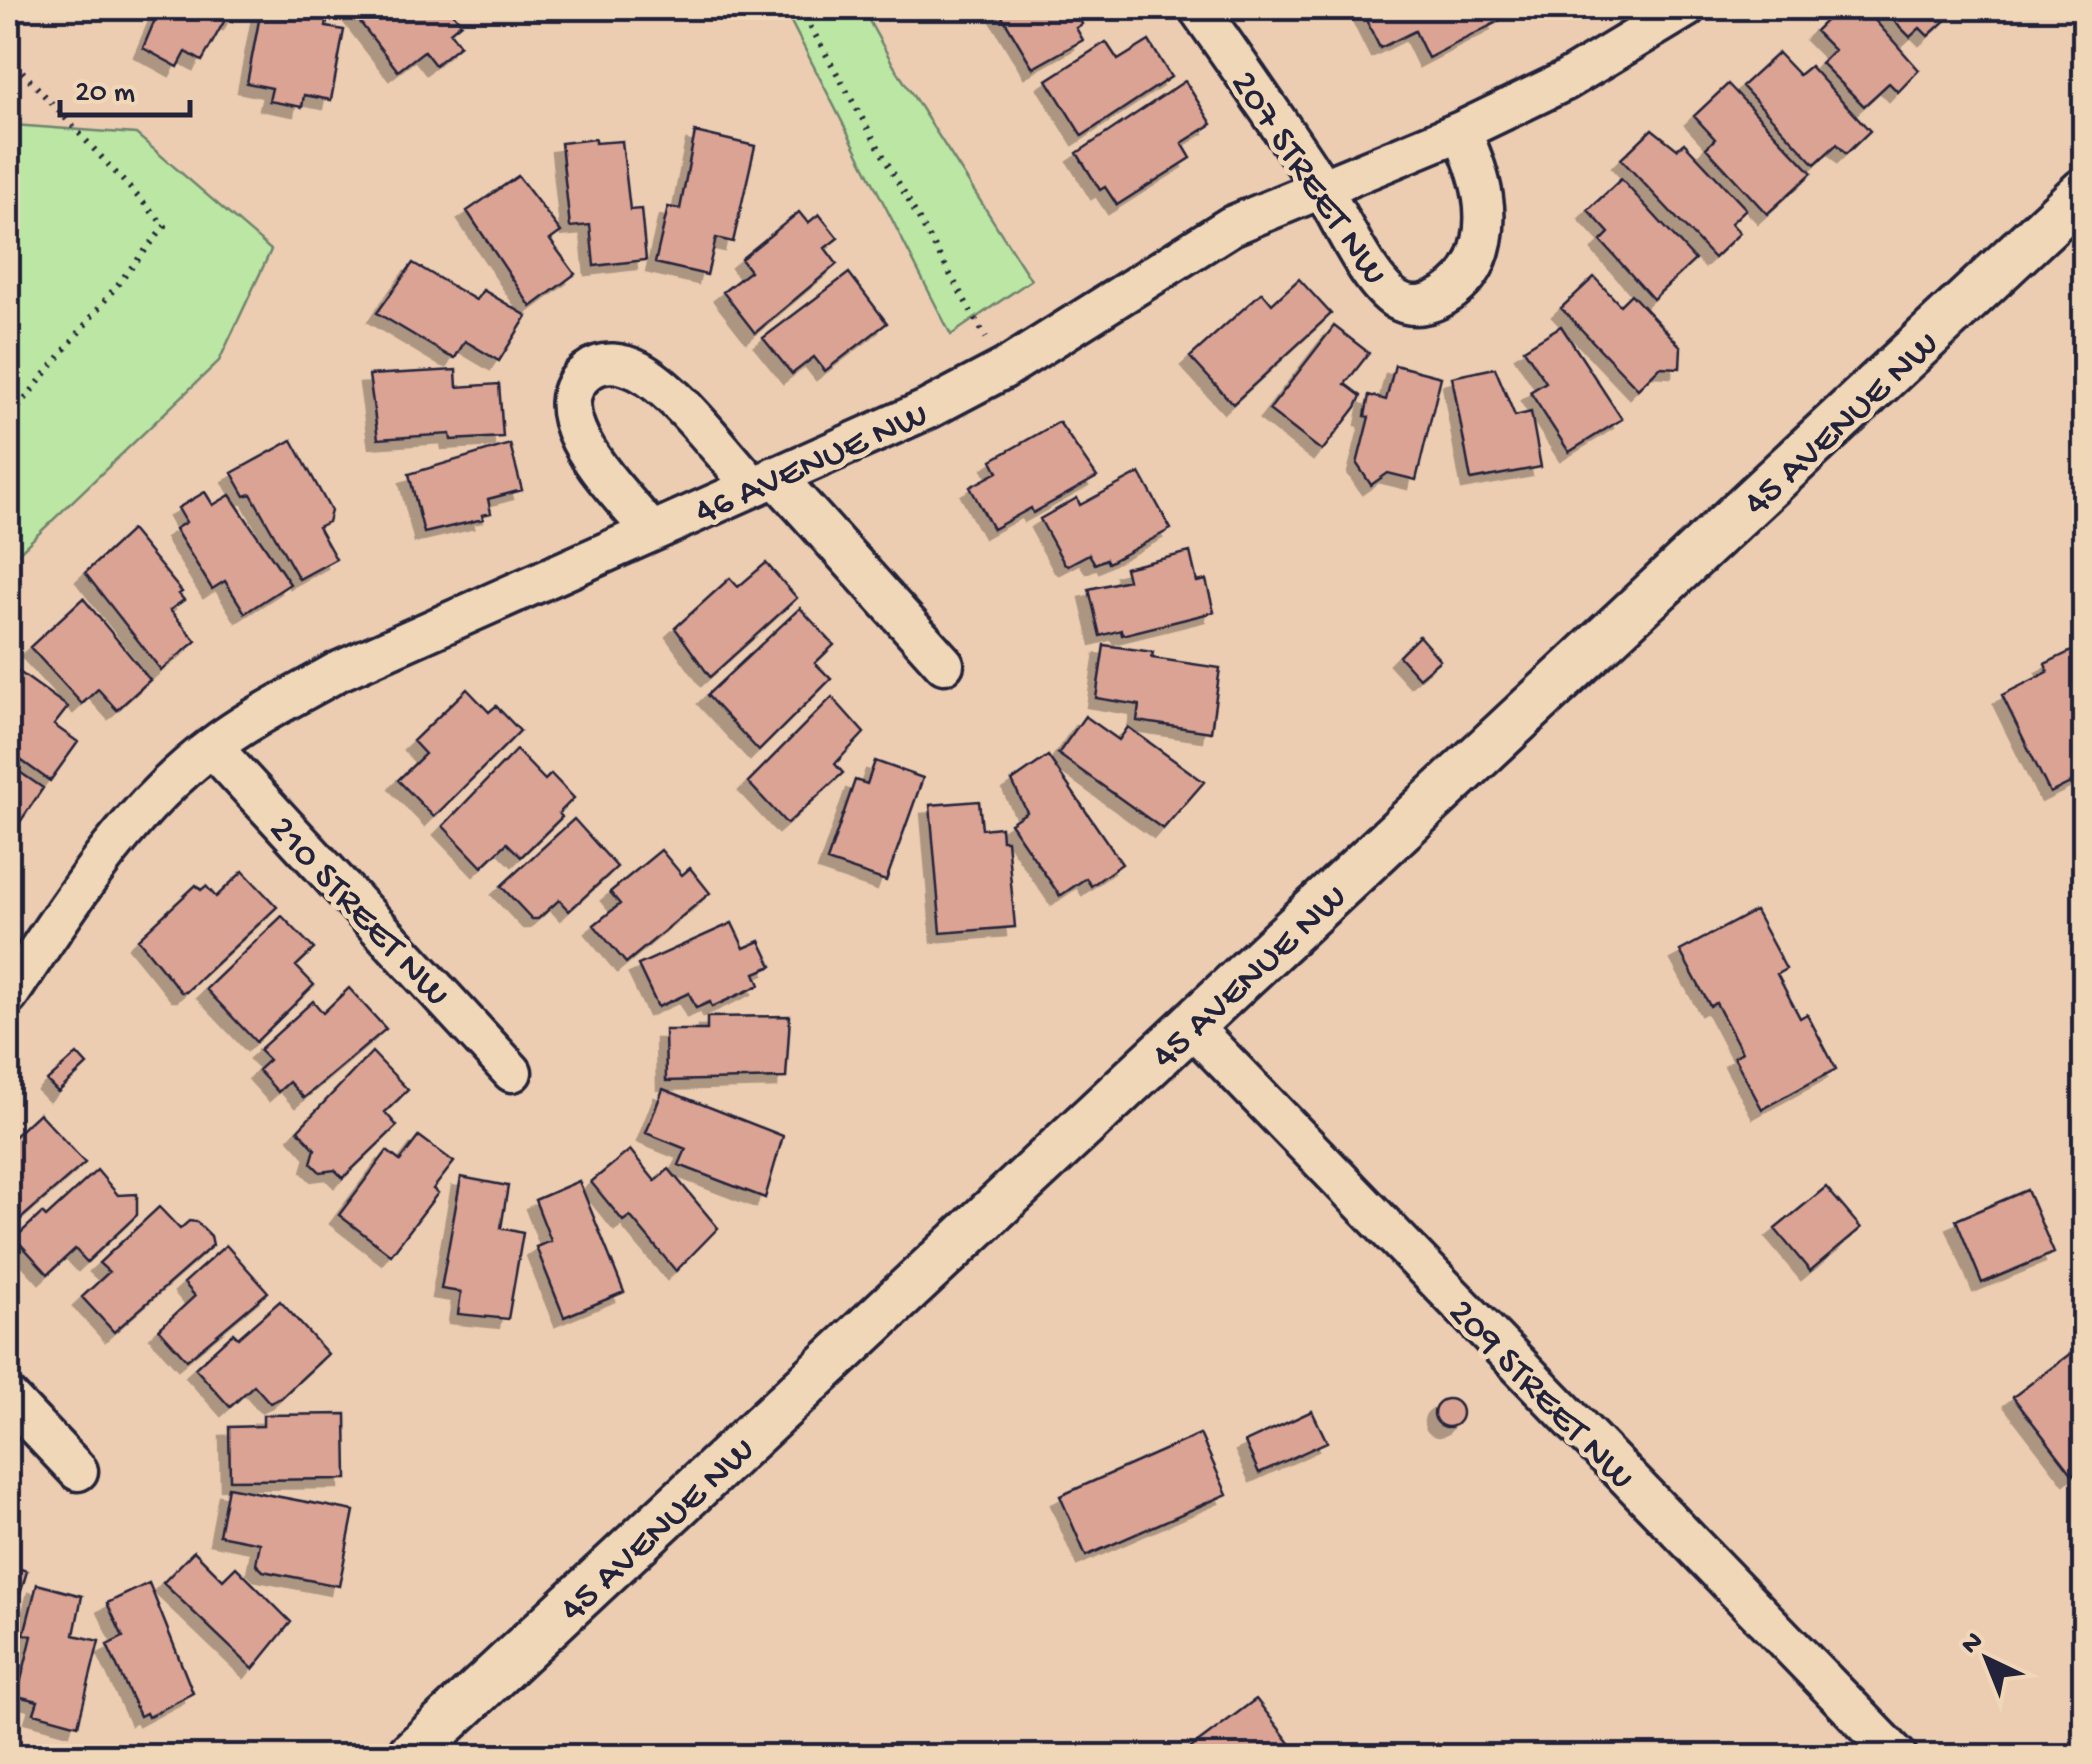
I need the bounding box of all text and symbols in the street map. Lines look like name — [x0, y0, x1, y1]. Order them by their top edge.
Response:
scale bar — [60, 55, 190, 117]
street label: 207 STREET NW — [1219, 64, 1395, 295]
text: 20 m — [75, 77, 135, 112]
street label: 45 AVENUE NW — [1736, 324, 1950, 527]
street label: 46 AVENUE NW — [689, 395, 936, 536]
street label: 210 STREET NW — [258, 809, 457, 1018]
street label: 45 AVENUE NW — [1144, 877, 1358, 1080]
street label: 209 STREET NW — [1438, 1292, 1642, 1501]
street label: 45 AVENUE NW — [552, 1430, 766, 1633]
north arrow — [1937, 1609, 2037, 1709]
text: N — [1955, 1626, 1991, 1662]

